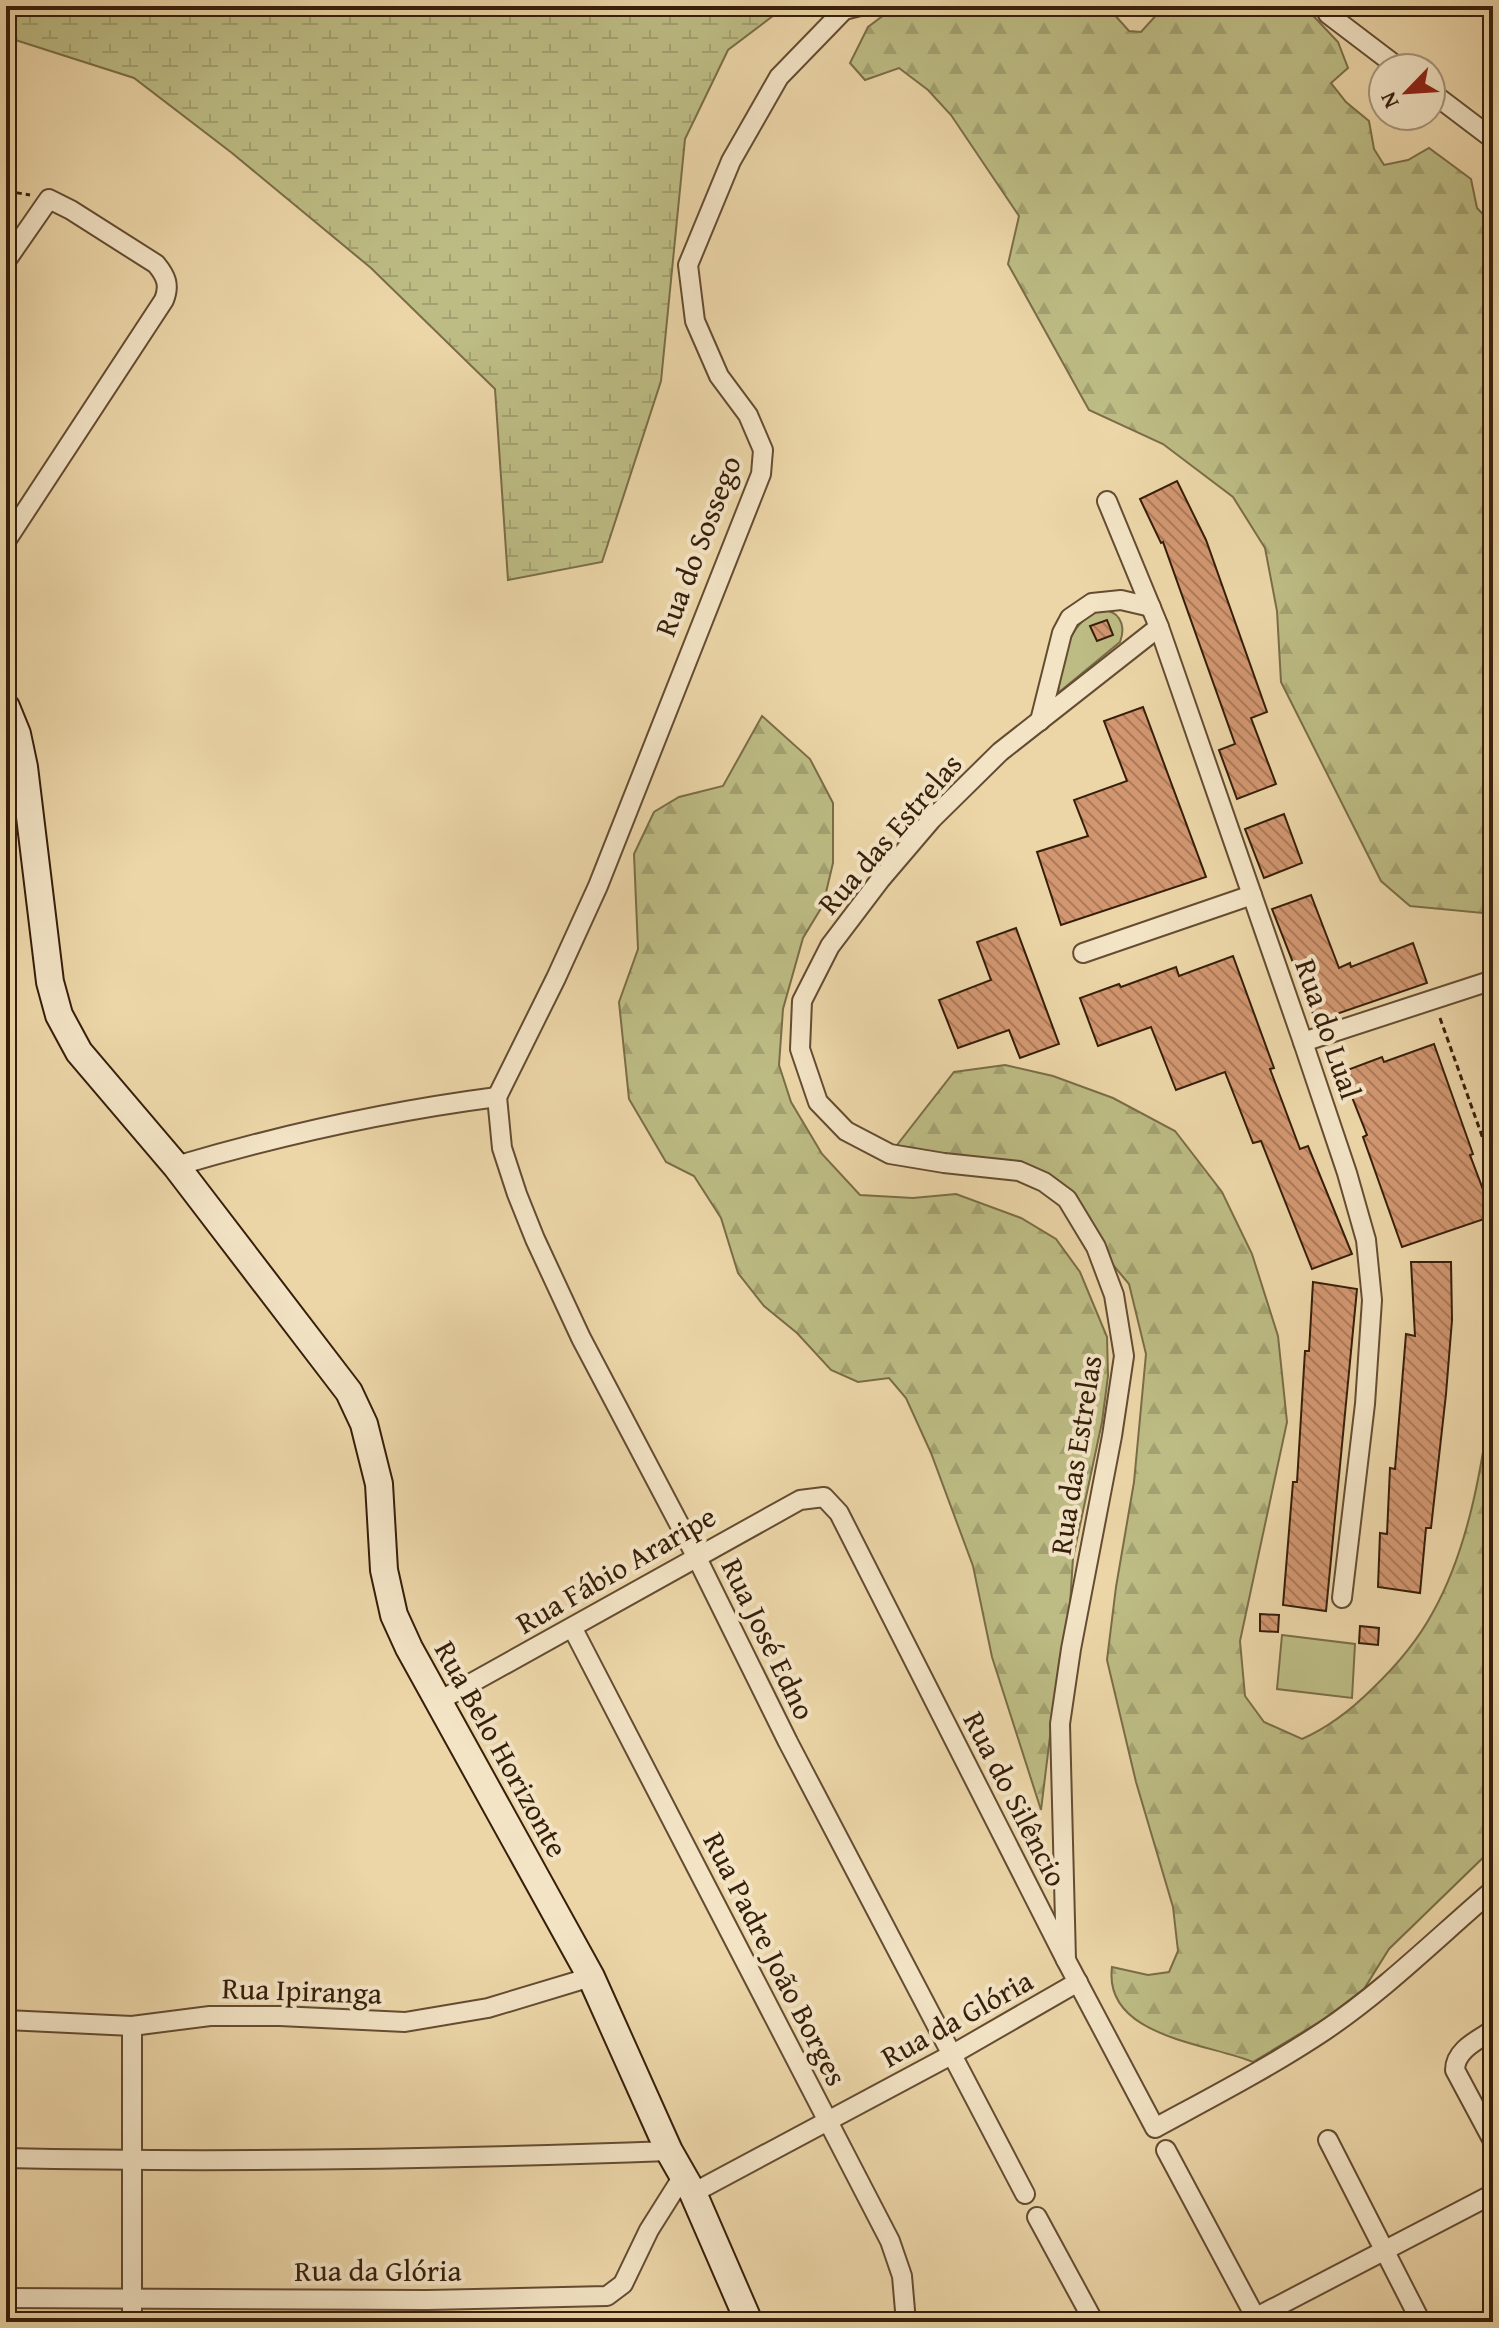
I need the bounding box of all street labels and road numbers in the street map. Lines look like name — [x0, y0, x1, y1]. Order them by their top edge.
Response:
street label: Rua do Sossego — [642, 449, 752, 642]
street label: Rua das Estrelas — [807, 743, 972, 924]
street label: Rua do Lual — [1284, 953, 1373, 1105]
street label: Rua das Estrelas — [1038, 1352, 1112, 1558]
street label: Rua Fábio Araripe — [507, 1494, 724, 1644]
street label: Rua José Edno — [711, 1550, 827, 1727]
street label: Rua Belo Horizonte — [424, 1632, 580, 1865]
street label: Rua do Silêncio — [953, 1703, 1079, 1894]
street label: Rua Padre João Borges — [693, 1824, 859, 2093]
street label: Rua da Glória — [873, 1958, 1040, 2078]
street label: Rua Ipiranga — [221, 1965, 383, 2015]
street label: Rua da Glória — [294, 2248, 462, 2292]

